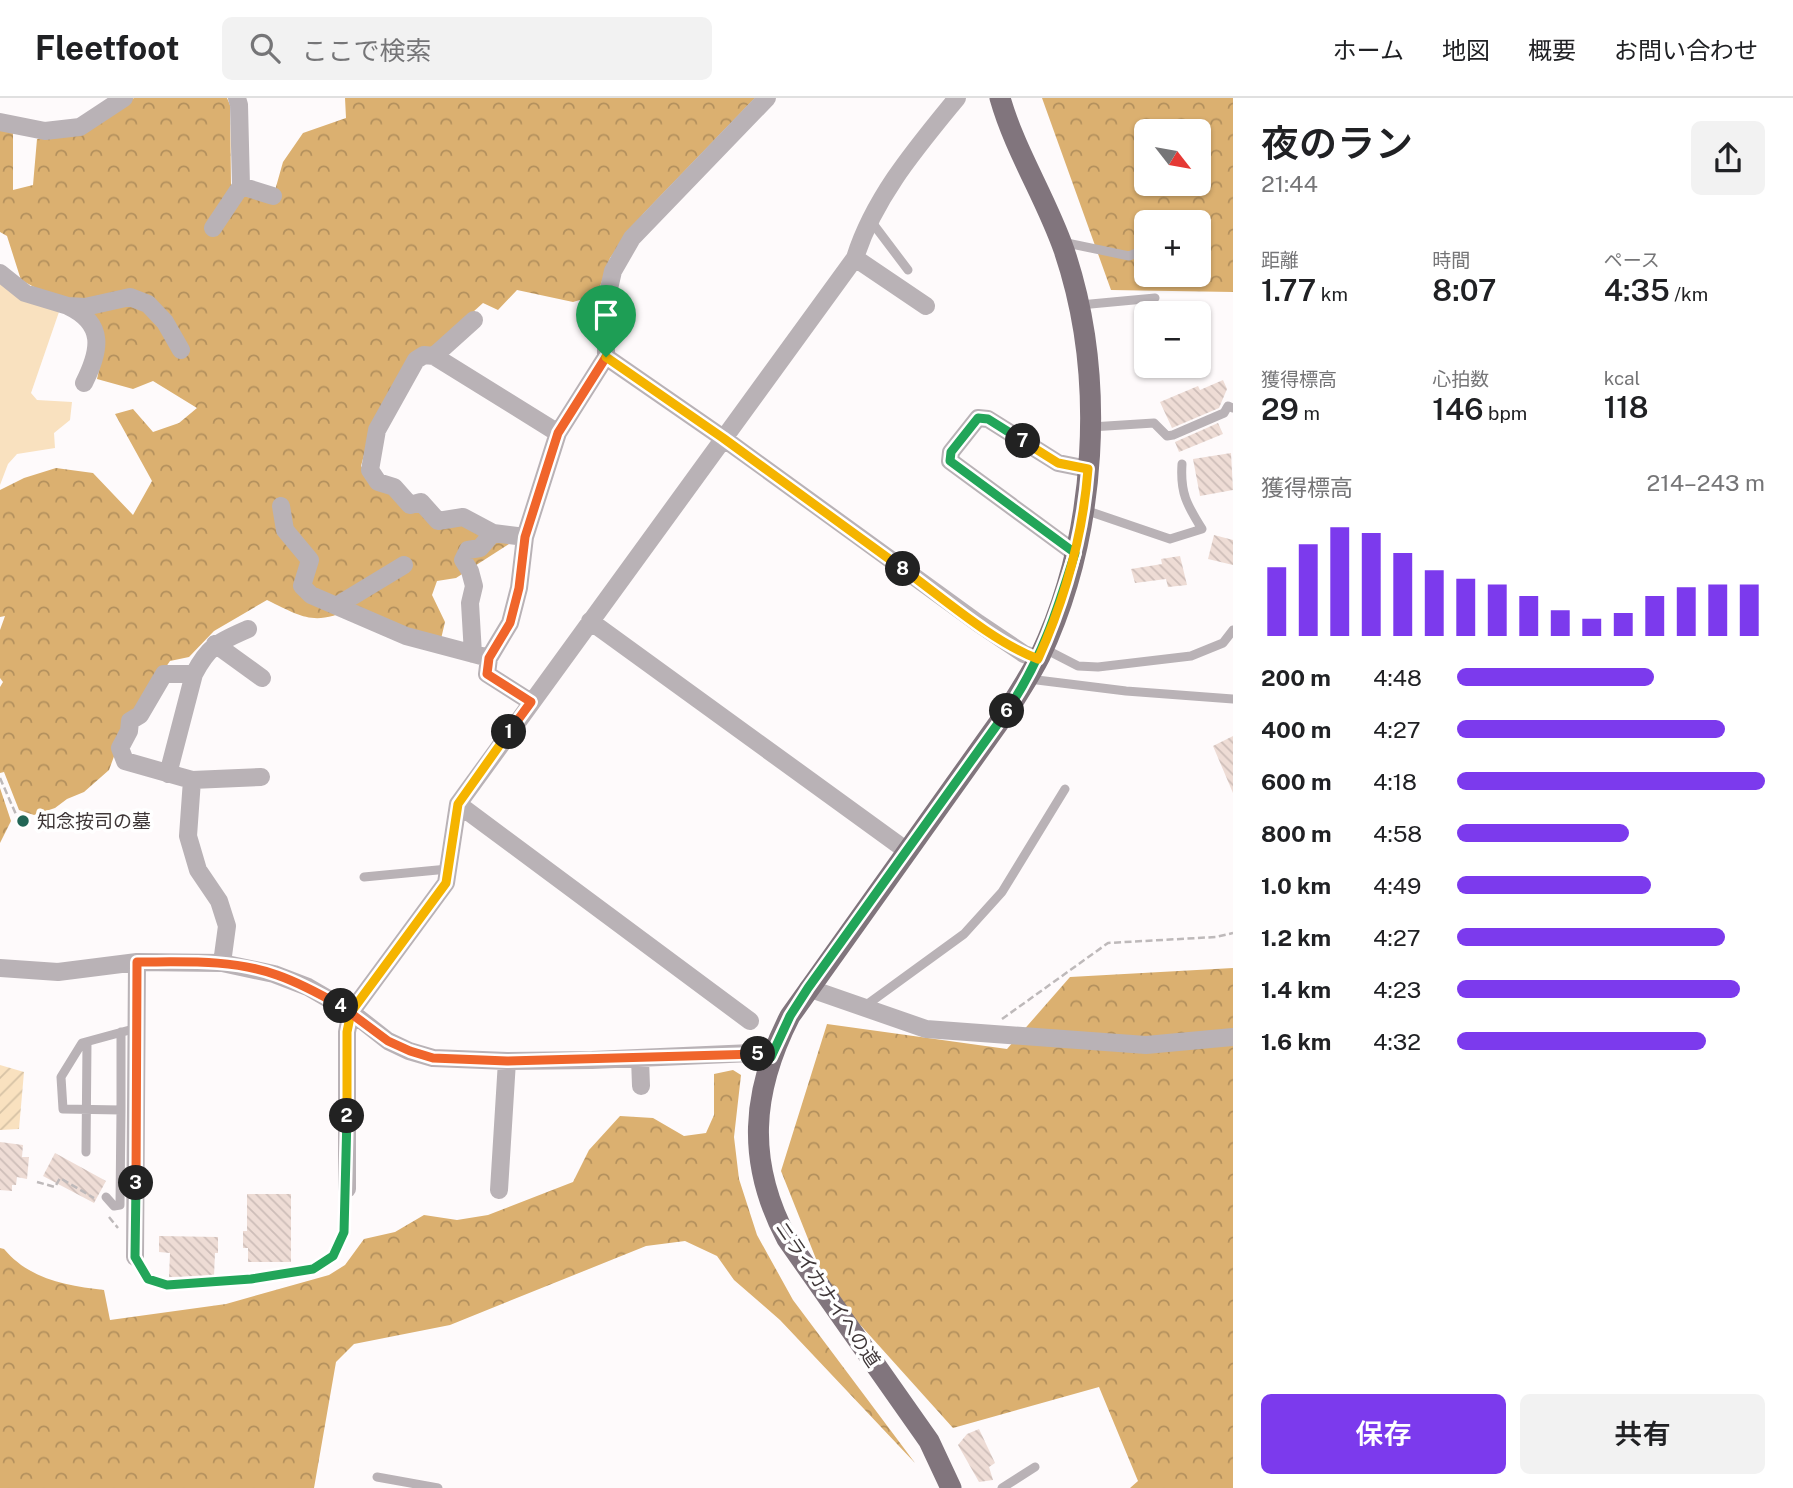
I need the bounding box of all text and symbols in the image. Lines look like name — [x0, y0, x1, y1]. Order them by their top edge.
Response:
search box — [222, 17, 712, 80]
text: Fleetfoot — [35, 29, 180, 67]
icon: search — [246, 29, 284, 67]
text: ここで検索 — [302, 35, 432, 66]
text: ホーム — [1333, 36, 1404, 64]
text: 地図 — [1442, 36, 1490, 64]
text: 概要 — [1528, 36, 1576, 64]
text: お問い合わせ — [1614, 36, 1758, 64]
north arrow — [1134, 119, 1211, 196]
map controls — [1134, 119, 1211, 378]
text: 夜のラン — [1261, 121, 1413, 166]
button: share — [1691, 121, 1765, 195]
text: 21:44 — [1261, 170, 1318, 197]
button: + — [1134, 210, 1211, 287]
text: 距離 — [1261, 249, 1299, 271]
text: 時間 — [1432, 249, 1470, 271]
text: ペース — [1604, 249, 1660, 271]
text: 1.77 — [1261, 272, 1316, 308]
text: 8:07 — [1432, 272, 1496, 308]
text: 4:35 — [1604, 272, 1670, 308]
text: km — [1316, 283, 1348, 305]
text: /km — [1670, 283, 1708, 305]
pin — [576, 285, 636, 357]
icon: arrive — [587, 296, 625, 334]
button: − — [1134, 301, 1211, 378]
text: kcal — [1604, 367, 1640, 389]
text: 獲得標高 — [1261, 368, 1337, 390]
text: 心拍数 — [1432, 368, 1489, 390]
text: 118 — [1604, 389, 1649, 425]
text: 29 — [1261, 391, 1299, 427]
text: 146 — [1432, 391, 1483, 427]
text: m — [1299, 402, 1320, 424]
text: bpm — [1483, 402, 1527, 424]
pin: 7 — [1006, 424, 1040, 458]
text: 7 — [1017, 429, 1028, 451]
text: 214–243 m — [1647, 469, 1765, 496]
text: 獲得標高 — [1261, 474, 1353, 501]
pin: 8 — [886, 552, 920, 587]
text: 8 — [896, 557, 909, 579]
text: 200 m — [1261, 664, 1331, 691]
text: 4:48 — [1373, 664, 1422, 691]
pin: 6 — [990, 694, 1024, 728]
text: 6 — [1000, 699, 1013, 721]
pin: 1 — [491, 714, 526, 750]
text: 400 m — [1261, 716, 1331, 743]
text: 4:27 — [1373, 716, 1421, 743]
text: 1 — [504, 720, 513, 742]
text: 600 m — [1261, 768, 1331, 795]
text: 4:18 — [1373, 768, 1417, 795]
place label: 知念按司の墓 — [37, 810, 151, 832]
marker: 知念按司の墓 — [15, 813, 31, 829]
text: 800 m — [1261, 820, 1332, 847]
text: 4:58 — [1373, 820, 1422, 847]
text: 1.0 km — [1261, 872, 1331, 899]
text: 4:49 — [1373, 872, 1421, 899]
text: 1.2 km — [1261, 924, 1331, 951]
text: 4:27 — [1373, 924, 1421, 951]
text: 1.4 km — [1261, 976, 1331, 1003]
text: 4:23 — [1373, 976, 1421, 1003]
pin: 4 — [324, 988, 358, 1024]
text: 4 — [334, 994, 347, 1016]
text: 1.6 km — [1261, 1028, 1331, 1055]
text: 4:32 — [1373, 1028, 1421, 1055]
pin: 5 — [740, 1037, 776, 1072]
text: 5 — [751, 1042, 764, 1064]
pin: 2 — [330, 1098, 364, 1134]
text: 2 — [340, 1104, 353, 1126]
pin: 3 — [118, 1166, 154, 1200]
text: 3 — [129, 1171, 142, 1193]
street label: ニライカナイへの道 — [771, 1217, 885, 1371]
button: 保存 — [1261, 1394, 1506, 1474]
button: 共有 — [1520, 1394, 1765, 1474]

